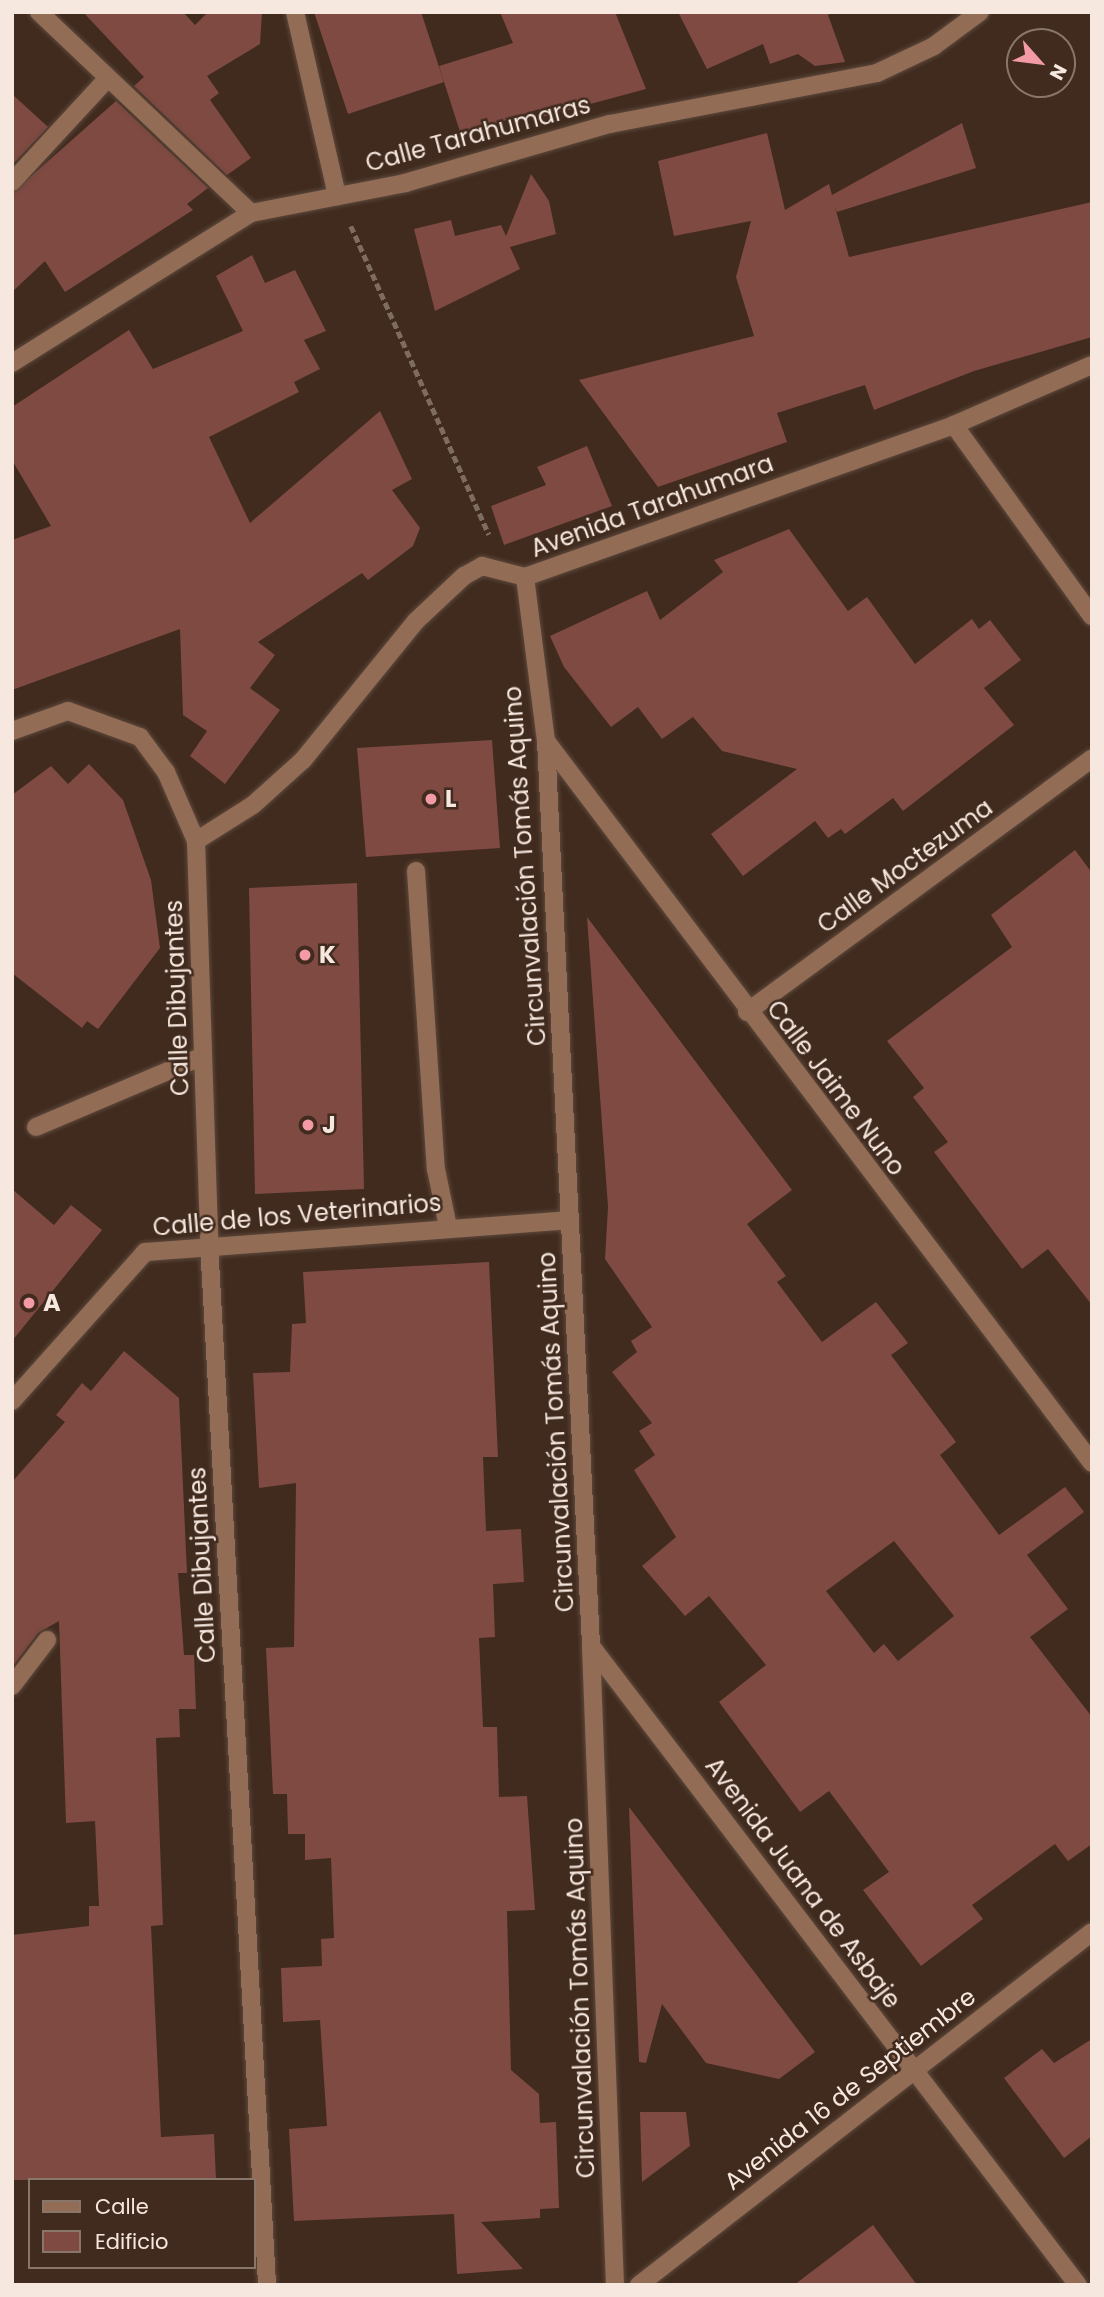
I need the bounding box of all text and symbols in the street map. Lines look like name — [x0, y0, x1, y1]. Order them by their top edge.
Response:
north arrow — [1006, 28, 1076, 98]
text: N — [1043, 59, 1073, 85]
street label: Calle Tarahumaras — [362, 90, 594, 178]
street label: Avenida Tarahumara — [527, 449, 777, 563]
street label: Circunvalación Tomás Aquino — [498, 685, 552, 1047]
place label: L — [445, 785, 456, 813]
marker: L — [423, 791, 439, 807]
street label: Calle Moctezuma — [812, 793, 998, 939]
street label: Calle Dibujantes — [159, 900, 195, 1096]
place label: K — [319, 941, 336, 969]
marker: K — [297, 947, 313, 963]
street label: Calle Jaime Nuno — [761, 995, 911, 1181]
place label: J — [322, 1111, 336, 1139]
marker: J — [300, 1117, 316, 1133]
street label: Calle de los Veterinarios — [152, 1188, 442, 1242]
street label: Circunvalación Tomás Aquino — [532, 1251, 580, 1613]
place label: A — [43, 1289, 61, 1317]
marker: A — [21, 1295, 37, 1311]
street label: Calle Dibujantes — [182, 1466, 222, 1664]
street label: Avenida Juana de Asbaje — [699, 1752, 907, 2014]
street label: Circunvalación Tomás Aquino — [559, 1817, 601, 2179]
street label: Avenida 16 de Septiembre — [719, 1982, 981, 2196]
legend — [28, 2178, 256, 2269]
text: Calle — [95, 2192, 149, 2221]
text: Edificio — [95, 2227, 169, 2256]

